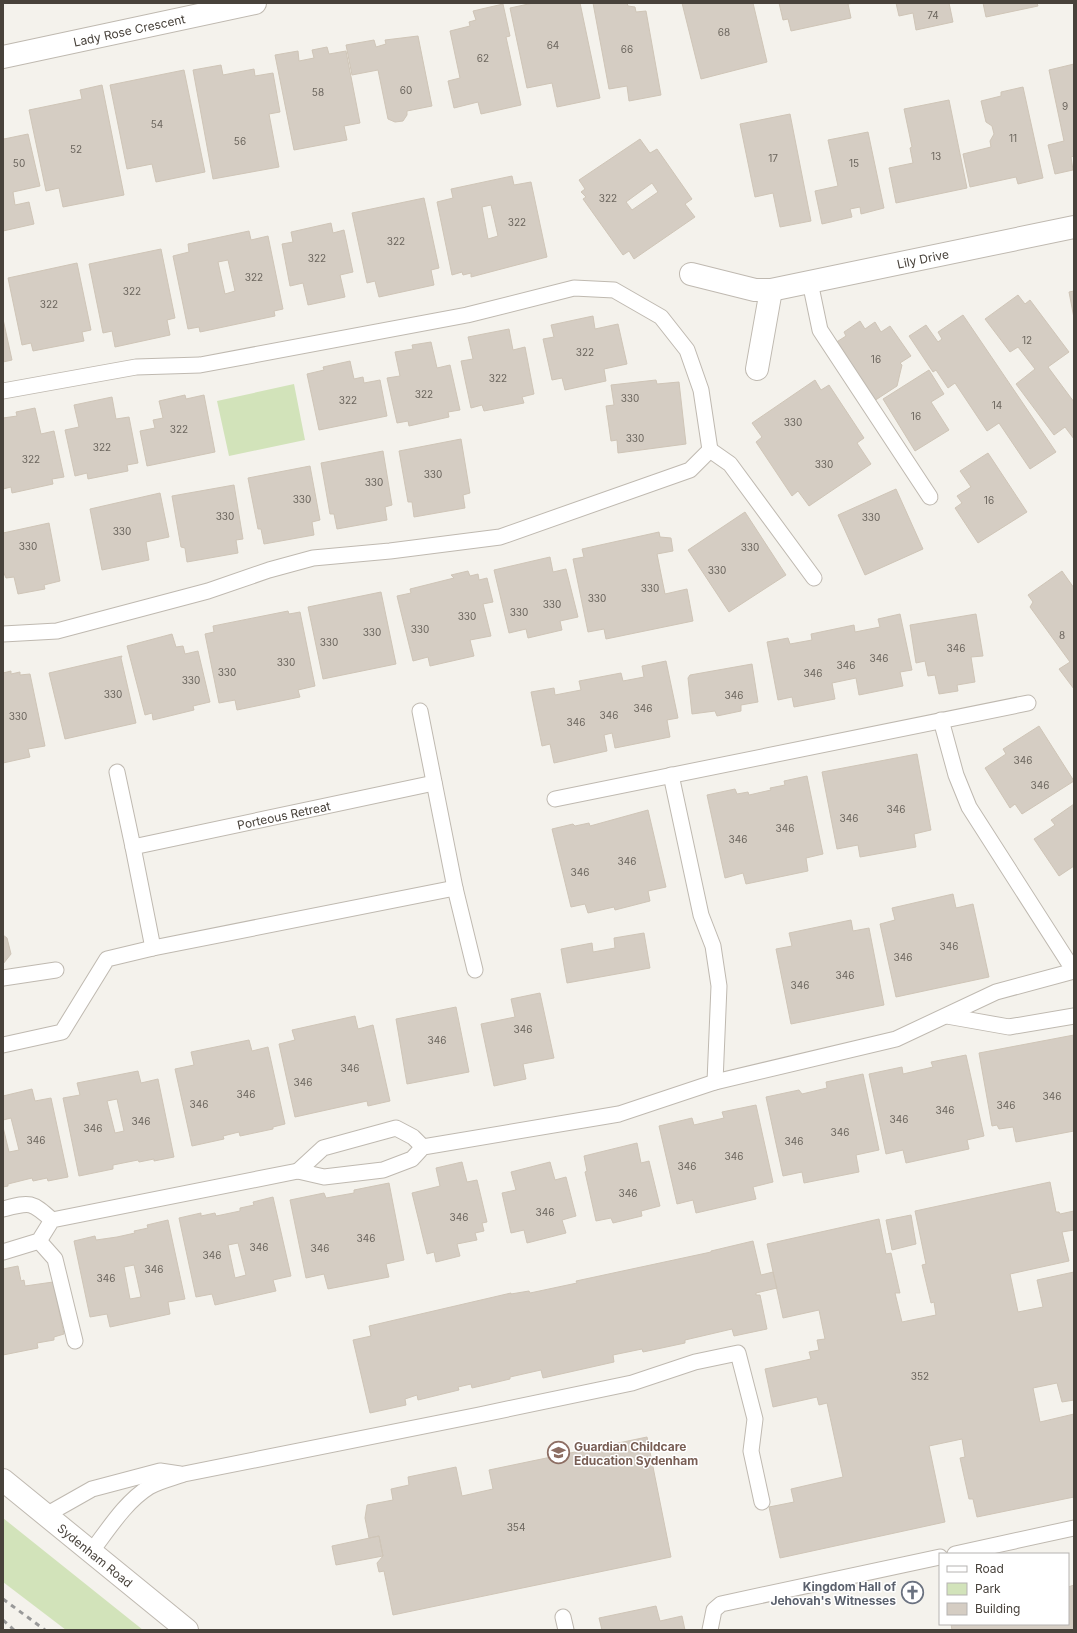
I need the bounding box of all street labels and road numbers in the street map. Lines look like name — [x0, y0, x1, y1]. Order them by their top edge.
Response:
street label: Lady Rose Crescent — [72, 11, 186, 49]
street label: Lily Drive — [896, 246, 950, 271]
street label: Porteous Retreat — [236, 798, 332, 832]
street label: Sydenham Road — [55, 1520, 136, 1590]

